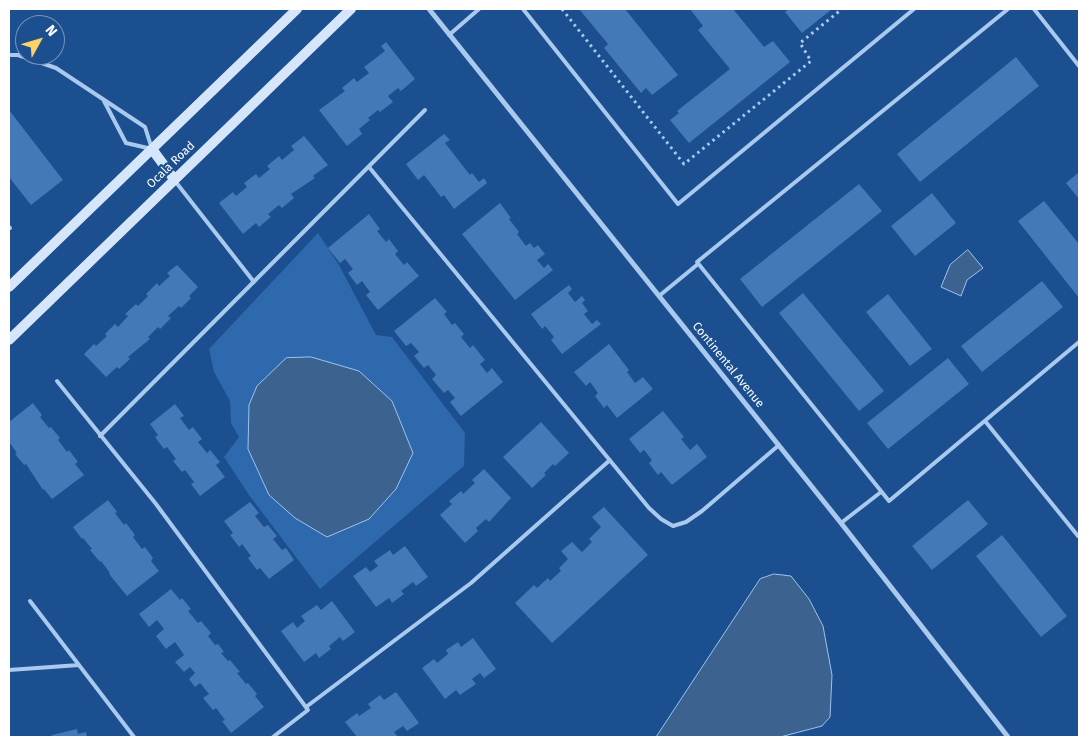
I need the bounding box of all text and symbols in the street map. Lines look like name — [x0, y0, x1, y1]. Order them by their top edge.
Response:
north arrow — [15, 15, 65, 65]
text: N — [42, 22, 61, 40]
street label: Ocala Road — [144, 139, 198, 191]
street label: Continental Avenue — [689, 319, 767, 411]

